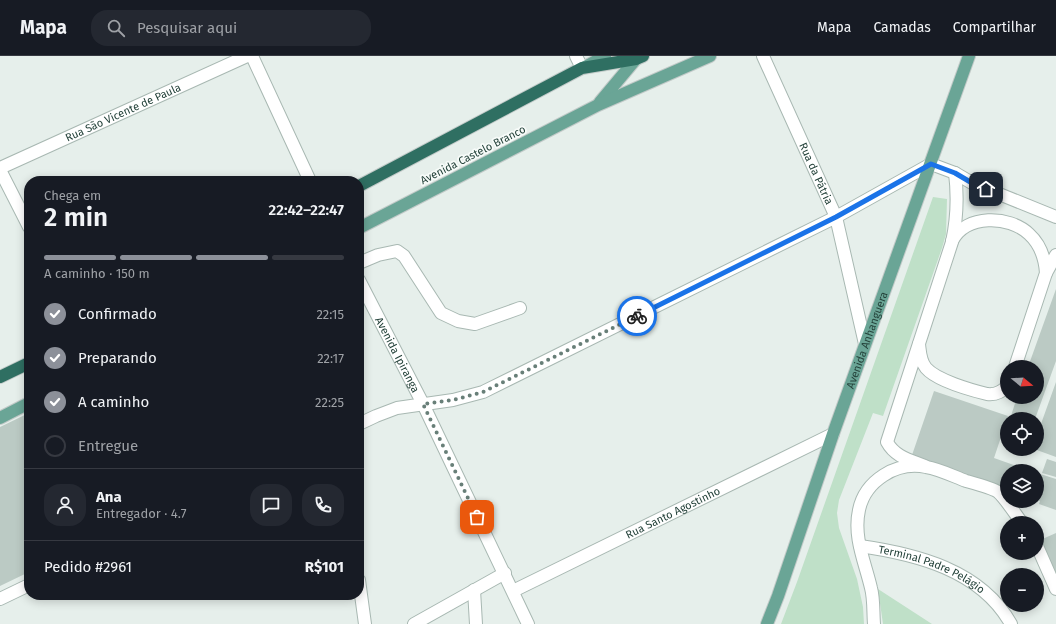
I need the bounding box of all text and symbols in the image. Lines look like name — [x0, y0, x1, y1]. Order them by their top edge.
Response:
search box — [91, 10, 371, 46]
text: Mapa — [20, 16, 67, 39]
icon: search — [105, 17, 127, 39]
text: Pesquisar aqui — [137, 19, 237, 37]
text: Mapa — [817, 19, 851, 36]
text: Camadas — [873, 19, 931, 36]
text: Compartilhar — [953, 19, 1036, 36]
street label: Rua São Vicente de Paula — [63, 80, 183, 144]
street label: Avenida Castelo Branco — [418, 123, 528, 187]
street label: Rua da Pátria — [797, 140, 836, 206]
pin — [969, 172, 1003, 206]
icon: home — [975, 178, 997, 200]
text: Chega em — [44, 188, 101, 203]
text: 22:42–22:47 — [269, 201, 344, 219]
text: 2 min — [44, 202, 108, 233]
text: A caminho · 150 m — [44, 266, 150, 281]
street label: Avenida Anhanguera — [843, 290, 890, 390]
courier — [617, 296, 657, 336]
icon: check — [44, 303, 66, 325]
text: Confirmado — [78, 305, 157, 323]
icon: bike — [626, 305, 648, 327]
text: 22:15 — [316, 307, 344, 322]
street label: Avenida Ipiranga — [373, 315, 422, 395]
icon: check — [44, 347, 66, 369]
text: Preparando — [78, 349, 157, 367]
text: 22:17 — [317, 351, 344, 366]
north arrow — [1000, 360, 1044, 404]
map controls — [1000, 360, 1044, 612]
icon: check — [44, 391, 66, 413]
text: A caminho — [78, 393, 149, 411]
text: 22:25 — [315, 395, 344, 410]
button: locate — [1000, 412, 1044, 456]
text: Entregue — [78, 437, 138, 455]
button: layers — [1000, 464, 1044, 508]
button: person — [44, 484, 86, 526]
button: chat — [250, 484, 292, 526]
button: phone — [302, 484, 344, 526]
street label: Rua Santo Agostinho — [624, 484, 722, 541]
text: Ana — [96, 488, 122, 506]
pin — [460, 500, 494, 534]
text: Entregador · 4.7 — [96, 506, 187, 521]
icon: bag — [466, 506, 488, 528]
button: + — [1000, 516, 1044, 560]
street label: Terminal Padre Pelágio — [878, 543, 988, 596]
text: Pedido #2961 — [44, 558, 132, 576]
text: R$101 — [305, 558, 344, 576]
button: − — [1000, 568, 1044, 612]

